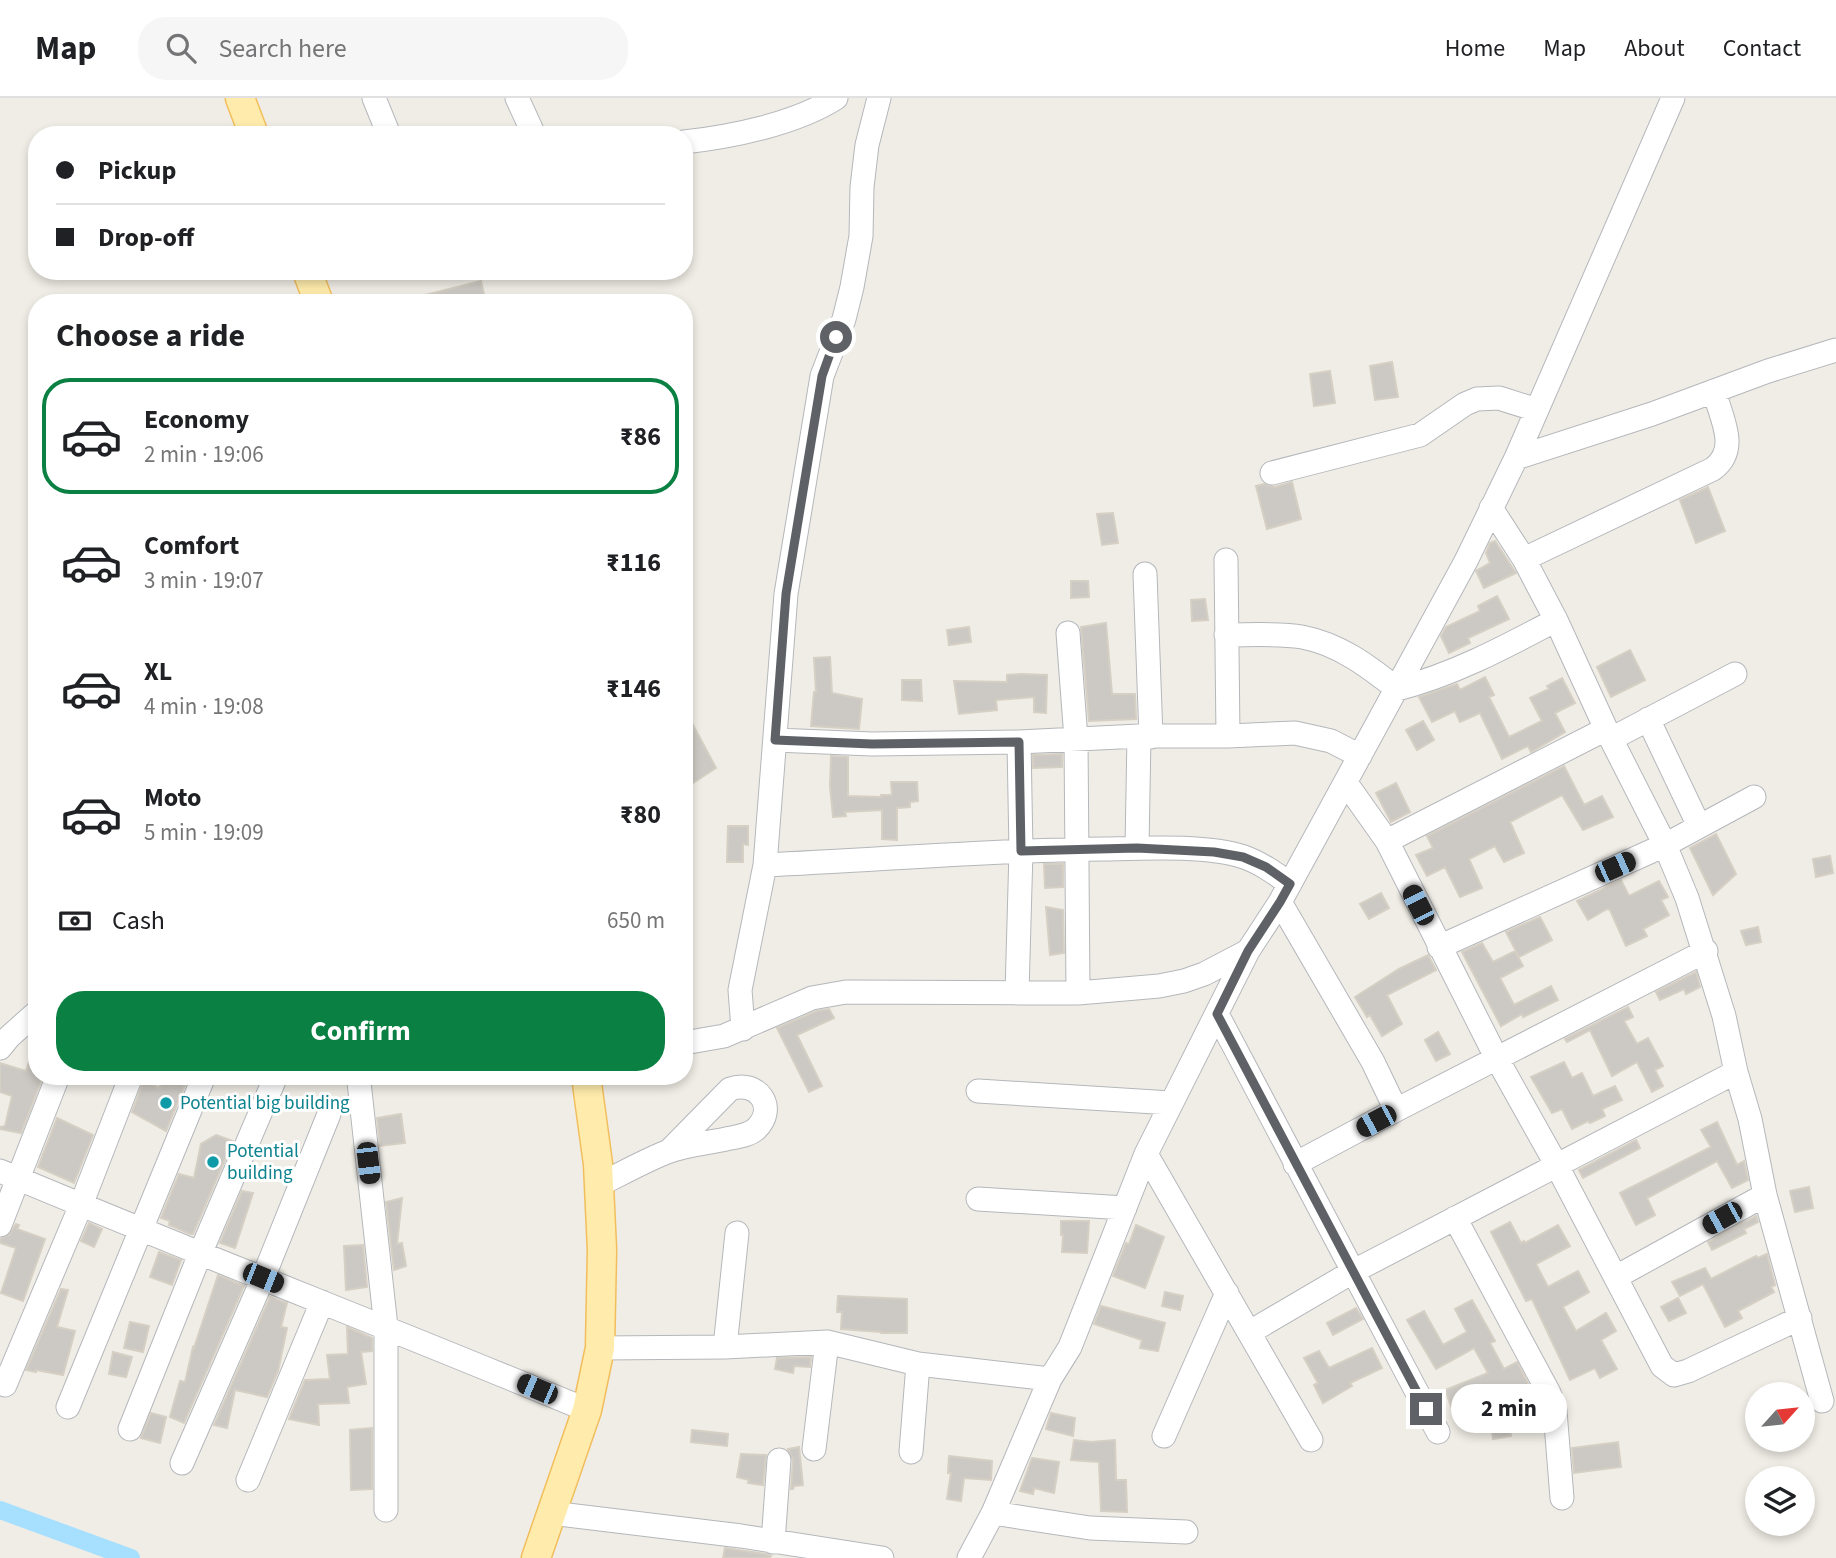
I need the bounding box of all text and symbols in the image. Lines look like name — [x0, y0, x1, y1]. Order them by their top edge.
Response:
search box — [138, 17, 628, 80]
text: Map — [35, 25, 96, 72]
icon: search — [162, 29, 200, 67]
text: Search here — [218, 30, 347, 67]
text: Home — [1445, 31, 1505, 66]
text: Map — [1543, 31, 1586, 66]
text: About — [1624, 31, 1685, 66]
text: Contact — [1723, 31, 1801, 66]
text: Pickup — [98, 152, 176, 189]
text: Drop-off — [98, 219, 194, 256]
text: Choose a ride — [56, 313, 245, 359]
route start — [820, 321, 852, 353]
text: Economy — [144, 401, 249, 438]
icon: car — [60, 405, 123, 468]
text: ₹86 — [620, 418, 661, 455]
text: 2 min · 19:06 — [144, 438, 264, 471]
text: Comfort — [144, 527, 239, 564]
icon: car — [60, 531, 123, 594]
text: ₹116 — [606, 544, 661, 581]
text: 3 min · 19:07 — [144, 564, 264, 597]
text: XL — [144, 653, 172, 690]
icon: car — [60, 657, 123, 720]
text: ₹146 — [606, 670, 661, 707]
text: 4 min · 19:08 — [144, 690, 264, 723]
text: Moto — [144, 779, 201, 816]
icon: car — [60, 783, 123, 846]
text: ₹80 — [620, 796, 661, 833]
text: 5 min · 19:09 — [144, 816, 264, 849]
car — [1592, 849, 1639, 885]
car — [1400, 882, 1437, 928]
icon: cash — [56, 902, 94, 940]
text: Cash — [112, 902, 165, 939]
text: 650 m — [607, 904, 665, 937]
button: Confirm — [56, 991, 665, 1071]
place label: Potential big building — [180, 1090, 350, 1117]
marker: Potential big building — [158, 1095, 174, 1111]
car — [1353, 1102, 1400, 1140]
place label: Potential building — [227, 1138, 299, 1187]
car — [356, 1141, 381, 1185]
marker: Potential building — [205, 1154, 221, 1170]
car — [1699, 1199, 1746, 1237]
car — [240, 1260, 287, 1296]
car — [514, 1371, 561, 1407]
north arrow — [1745, 1382, 1815, 1452]
map controls — [1745, 1382, 1815, 1536]
callout: 2 min — [1450, 1384, 1566, 1434]
text: 2 min — [1481, 1392, 1537, 1425]
route end — [1410, 1393, 1442, 1425]
button: layers — [1745, 1466, 1815, 1536]

